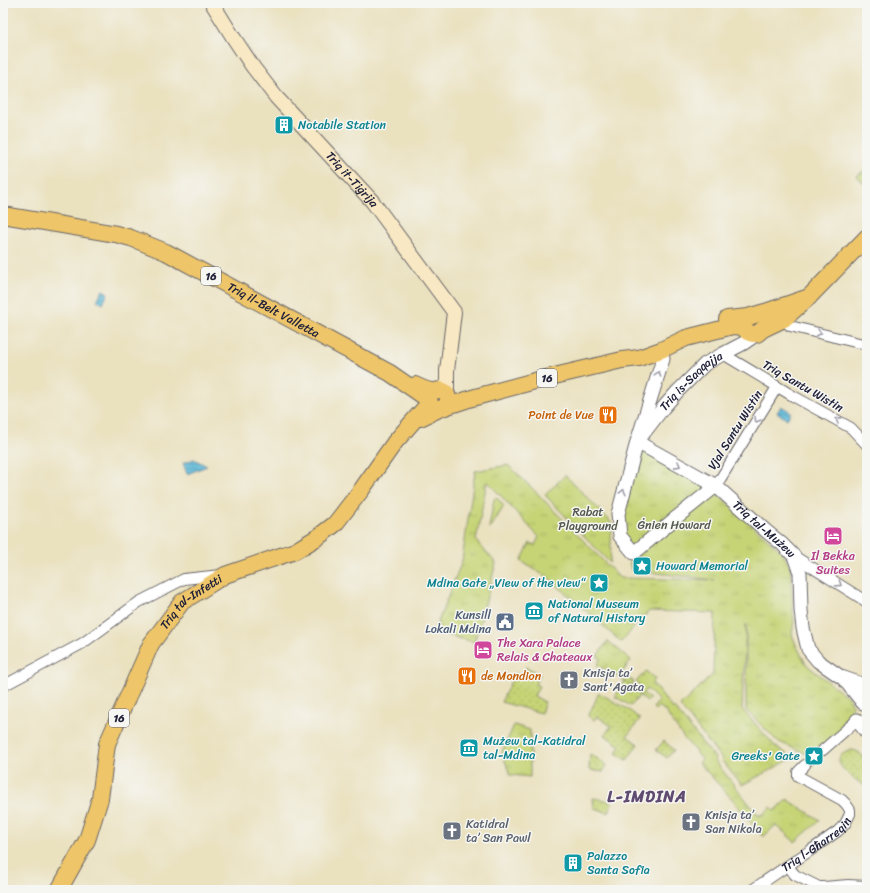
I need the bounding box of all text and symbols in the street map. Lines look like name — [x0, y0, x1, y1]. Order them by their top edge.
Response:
building icon: Notabile Station — [273, 114, 295, 136]
place label: Notabile Station — [298, 114, 387, 136]
street label: Triq it-Tiġrija — [320, 146, 385, 213]
road number: 16 — [201, 267, 221, 285]
street label: Triq il-Belt Valletta — [223, 276, 324, 344]
one-way arrow — [815, 328, 822, 337]
street label: Triq is-Saqqajja — [654, 345, 728, 416]
street label: Triq Santu Wistin — [758, 354, 848, 418]
road number: 16 — [537, 369, 557, 387]
one-way arrow — [653, 371, 662, 378]
street label: Vjal Santu Wistin — [702, 385, 769, 474]
place label: Point de Vue — [528, 404, 594, 426]
restaurant icon: Point de Vue — [597, 404, 619, 426]
one-way arrow — [754, 416, 761, 423]
one-way arrow — [835, 418, 842, 425]
one-way arrow — [674, 460, 681, 467]
one-way arrow — [619, 489, 627, 495]
street label: Triq tal-Mużew — [727, 495, 802, 564]
park label: Rabat Playground — [558, 501, 618, 537]
park label: Ġnien Howard — [637, 514, 711, 536]
hotel icon: Il Bekka Suites — [822, 525, 844, 547]
place label: Il Bekka Suites — [810, 545, 856, 581]
place icon: Howard Memorial — [631, 555, 653, 577]
place label: Howard Memorial — [656, 555, 748, 577]
street label: Triq tal-Infetti — [154, 568, 227, 635]
place label: Mdina Gate „View of the view“ — [427, 572, 586, 594]
place icon: Mdina Gate „View of the view“ — [588, 572, 610, 594]
one-way arrow — [835, 580, 842, 587]
place label: National Museum of Natural History — [548, 593, 646, 629]
museum icon: National Museum of Natural History — [523, 600, 545, 622]
place label: Kunsill Lokali Mdina — [425, 604, 492, 640]
public building icon: Kunsill Lokali Mdina — [494, 611, 516, 633]
place label: The Xara Palace Relais & Chateaux — [497, 632, 593, 668]
hotel icon: The Xara Palace Relais & Chateaux — [472, 639, 494, 661]
place label: Knisja ta’ Sant'Agata — [583, 662, 644, 698]
restaurant icon: de Mondion — [456, 665, 478, 687]
place label: de Mondion — [481, 665, 542, 687]
church icon: Knisja ta’ Sant'Agata — [558, 669, 580, 691]
road number: 16 — [109, 709, 129, 727]
place label: Mużew tal-Katidral tal-Mdina — [483, 730, 586, 766]
museum icon: Mużew tal-Katidral tal-Mdina — [458, 737, 480, 759]
place label: Greeks' Gate — [731, 745, 800, 767]
place icon: Greeks' Gate — [803, 745, 825, 767]
district label: L-IMDINA — [607, 782, 687, 811]
place label: Knisja ta’ San Nikola — [705, 804, 762, 840]
church icon: Knisja ta’ San Nikola — [680, 811, 702, 833]
place label: Katidral ta’ San Pawl — [466, 813, 531, 849]
street label: Triq l-Għarreqin — [777, 813, 858, 878]
church icon: Katidral ta’ San Pawl — [441, 820, 463, 842]
place label: Palazzo Santa Sofia — [587, 845, 650, 881]
building icon: Palazzo Santa Sofia — [562, 852, 584, 874]

